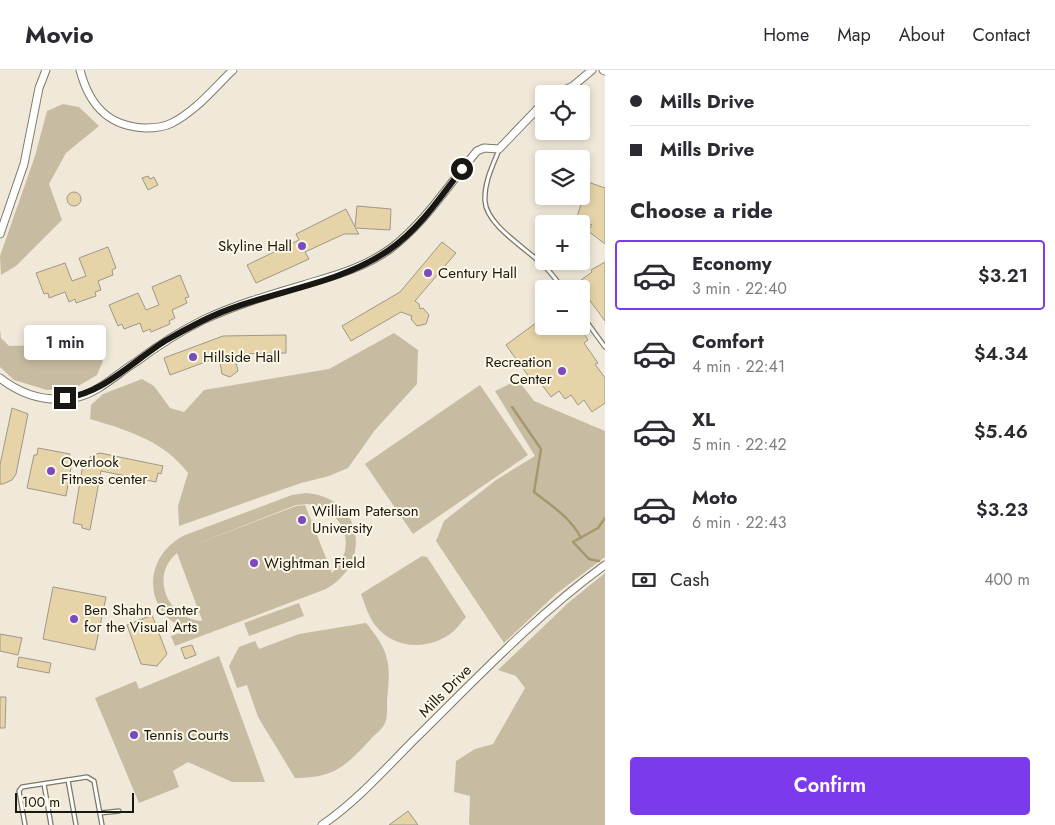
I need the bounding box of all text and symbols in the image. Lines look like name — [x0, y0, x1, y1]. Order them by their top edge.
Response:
text: Movio — [25, 17, 94, 52]
text: Home — [763, 22, 809, 48]
text: Map — [837, 22, 871, 48]
text: About — [899, 22, 944, 48]
text: Contact — [972, 22, 1030, 48]
map controls — [535, 85, 590, 335]
button: locate — [535, 85, 590, 140]
text: Mills Drive — [660, 88, 754, 115]
text: Mills Drive — [660, 136, 754, 163]
button: layers — [535, 150, 590, 205]
route start — [451, 158, 473, 180]
text: Choose a ride — [630, 194, 773, 226]
button: + — [535, 215, 590, 270]
place label: Skyline Hall — [218, 235, 292, 257]
marker: Skyline Hall — [296, 240, 308, 252]
text: Economy — [692, 250, 772, 277]
icon: car — [632, 253, 677, 298]
place label: Century Hall — [438, 262, 517, 284]
text: $3.21 — [978, 262, 1028, 289]
marker: Century Hall — [422, 267, 434, 279]
text: 3 min · 22:40 — [692, 277, 787, 300]
button: − — [535, 280, 590, 335]
callout: 1 min — [24, 325, 106, 360]
text: Comfort — [692, 328, 764, 355]
text: 1 min — [46, 331, 84, 354]
icon: car — [632, 331, 677, 376]
text: $4.34 — [974, 340, 1028, 367]
place label: Hillside Hall — [203, 346, 280, 368]
marker: Hillside Hall — [187, 351, 199, 363]
place label: Recreation Center — [485, 351, 553, 390]
text: 4 min · 22:41 — [692, 355, 785, 378]
marker: Recreation Center — [556, 365, 568, 377]
route end — [54, 387, 76, 409]
text: XL — [692, 406, 715, 433]
icon: car — [632, 409, 677, 454]
text: $5.46 — [974, 418, 1028, 445]
text: 5 min · 22:42 — [692, 433, 787, 456]
place label: Overlook Fitness center — [61, 451, 148, 490]
marker: Overlook Fitness center — [45, 465, 57, 477]
text: Moto — [692, 484, 737, 511]
icon: car — [632, 487, 677, 532]
text: $3.23 — [976, 496, 1028, 523]
place label: William Paterson University — [312, 500, 419, 539]
text: 6 min · 22:43 — [692, 511, 787, 534]
marker: William Paterson University — [296, 514, 308, 526]
place label: Wightman Field — [264, 552, 365, 574]
marker: Wightman Field — [248, 557, 260, 569]
icon: cash — [630, 566, 658, 594]
text: Cash — [670, 566, 710, 593]
text: 400 m — [984, 568, 1030, 591]
place label: Ben Shahn Center for the Visual Arts — [84, 599, 199, 638]
marker: Ben Shahn Center for the Visual Arts — [68, 613, 80, 625]
street label: Mills Drive — [414, 659, 477, 722]
place label: Tennis Courts — [144, 724, 229, 746]
marker: Tennis Courts — [128, 729, 140, 741]
button: Confirm — [630, 757, 1030, 815]
scale bar — [15, 790, 134, 813]
text: 100 m — [22, 792, 60, 812]

